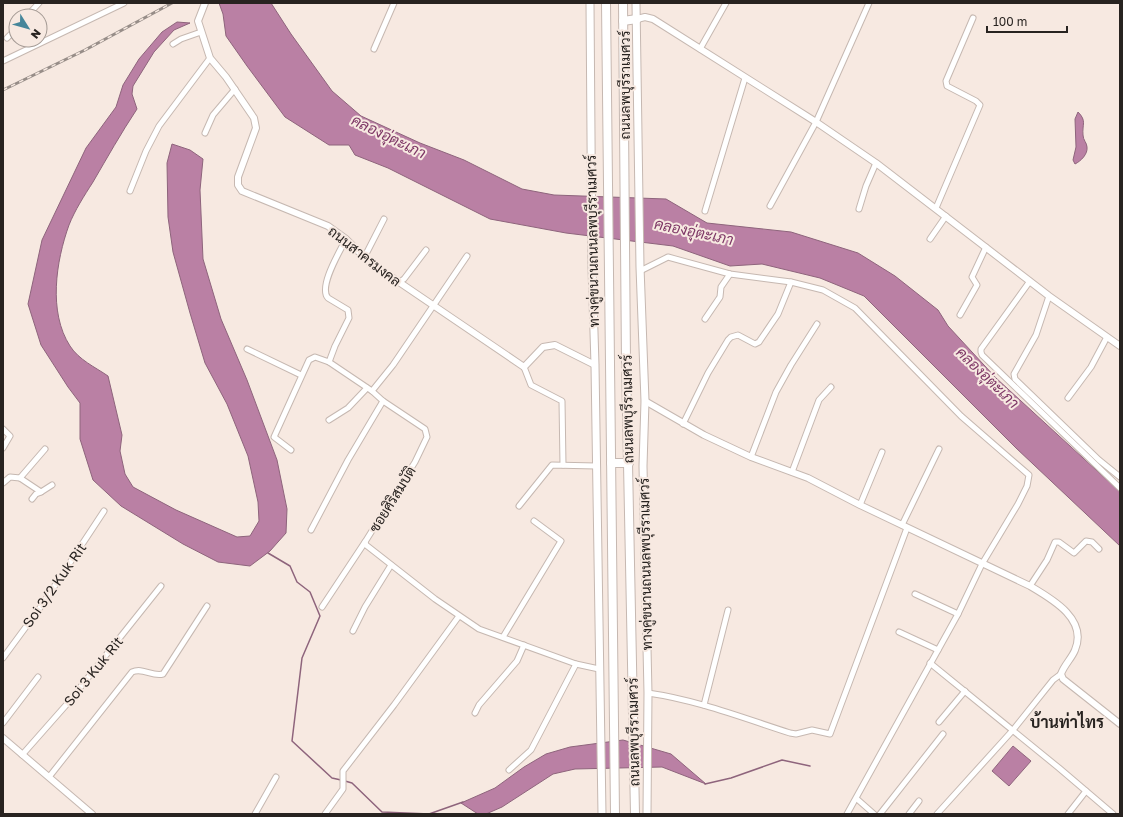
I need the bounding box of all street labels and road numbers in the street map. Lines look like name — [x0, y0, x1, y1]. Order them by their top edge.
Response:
street label: ถนนลพบุรีราเมศวร์ — [616, 30, 635, 139]
street label: ทางคู่ขนานถนนลพบุรีราเมศวร์ — [582, 154, 604, 327]
street label: ถนนสาครมงคล — [325, 222, 405, 290]
street label: ถนนลพบุรีราเมศวร์ — [618, 354, 638, 464]
street label: ซอยศิริสมบัติ — [365, 463, 419, 535]
street label: ทางคู่ขนานถนนลพบุรีราเมศวร์ — [635, 477, 657, 650]
street label: Soi 3/2 Kuk Rit — [19, 539, 89, 631]
street label: Soi 3 Kuk Rit — [60, 633, 126, 709]
street label: ถนนลพบุรีราเมศวร์ — [624, 677, 644, 787]

